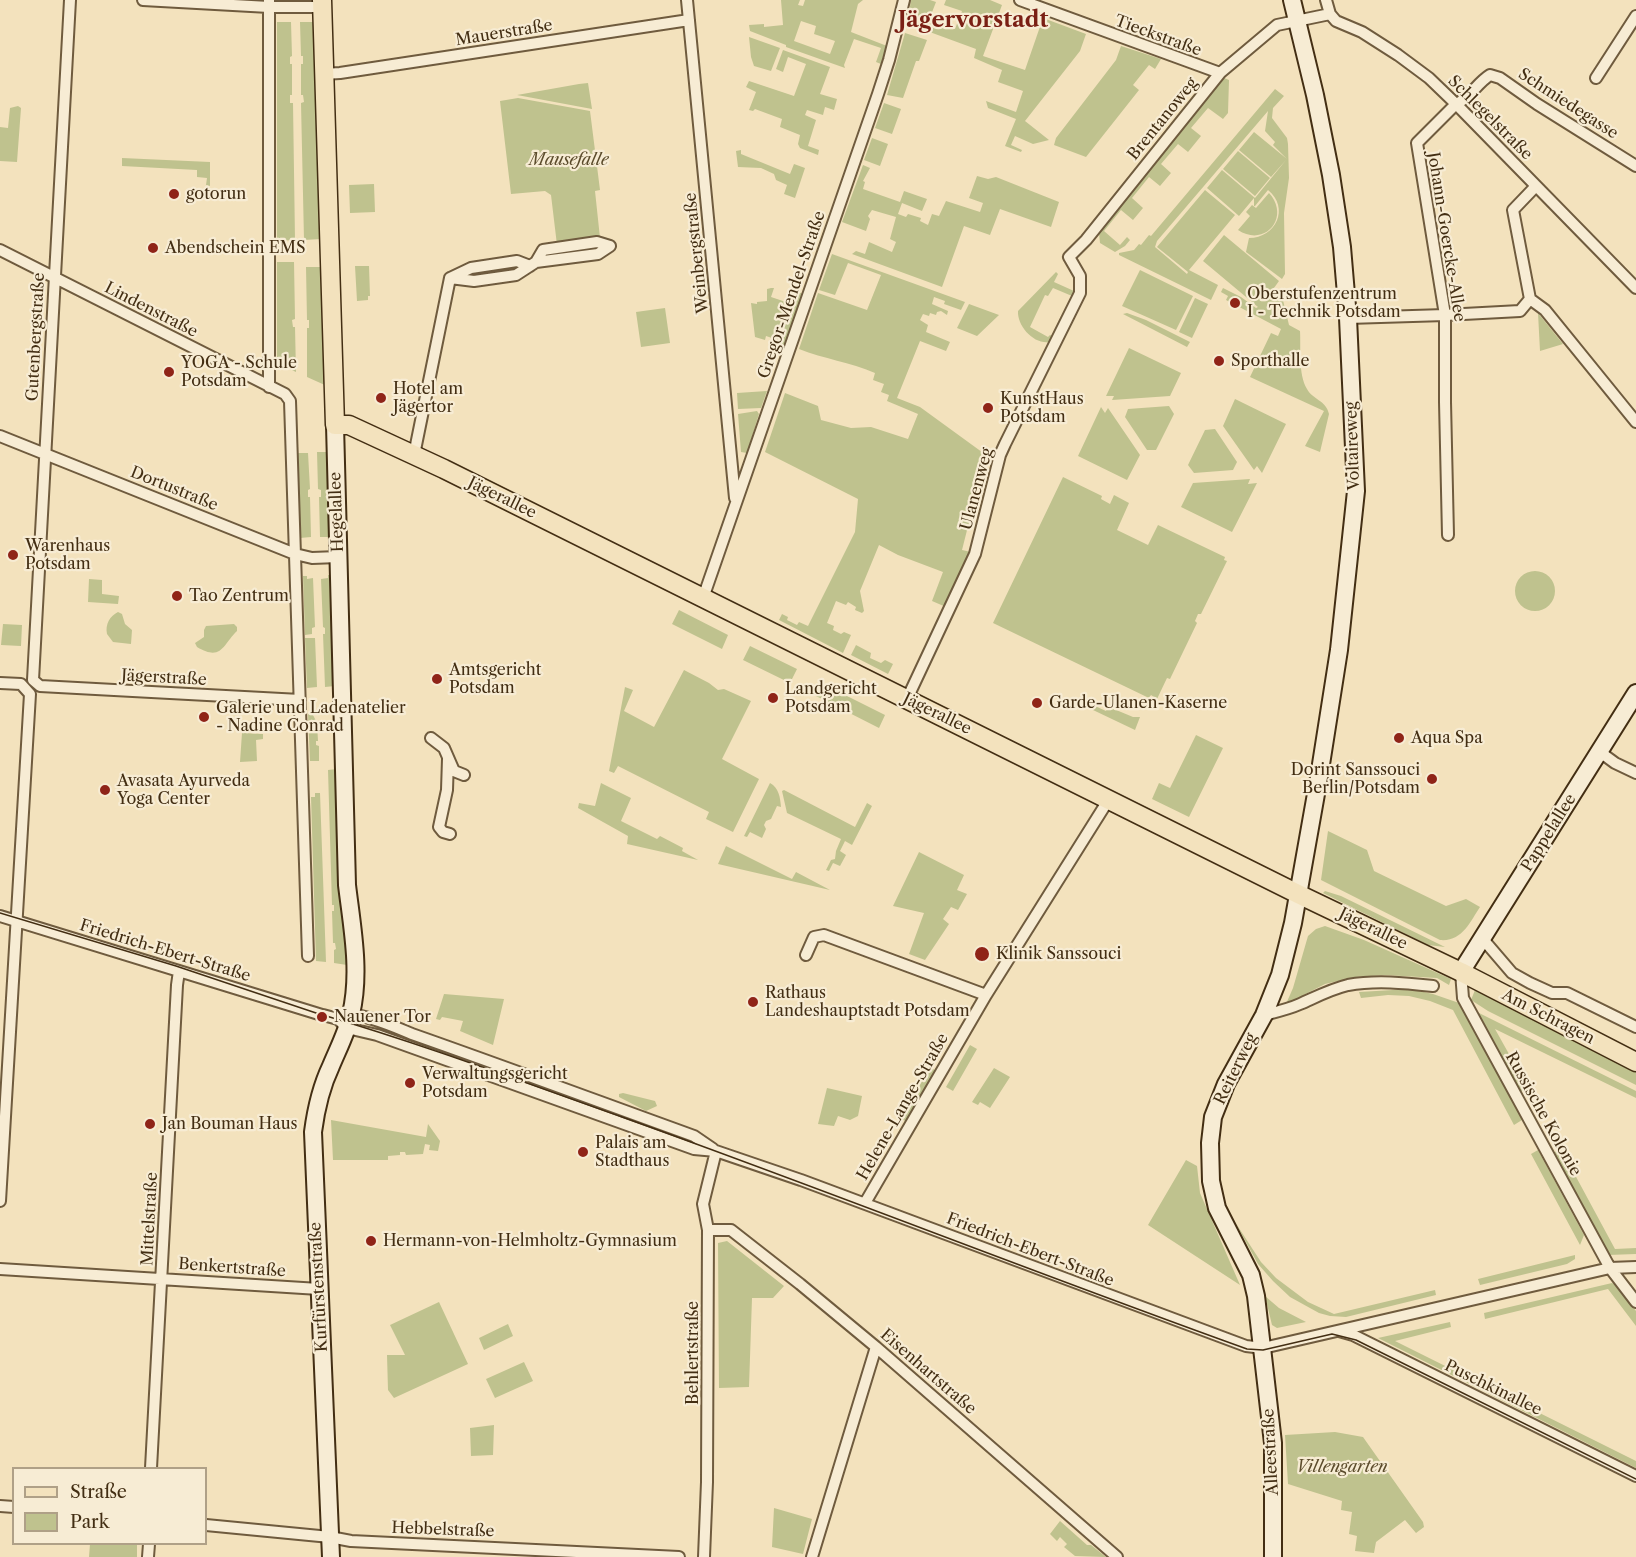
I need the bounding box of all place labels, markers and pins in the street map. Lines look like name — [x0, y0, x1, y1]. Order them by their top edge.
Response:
place label: gotorun — [186, 184, 246, 204]
marker: gotorun — [167, 187, 181, 201]
place label: Abendschein EMS — [165, 238, 305, 258]
marker: Abendschein EMS — [146, 241, 160, 255]
place label: Oberstufenzentrum I - Technik Potsdam — [1247, 284, 1401, 322]
marker: Oberstufenzentrum I - Technik Potsdam — [1228, 296, 1242, 310]
place label: Sporthalle — [1231, 351, 1310, 371]
place label: YOGA - Schule Potsdam — [181, 353, 297, 391]
marker: Sporthalle — [1212, 354, 1226, 368]
marker: YOGA - Schule Potsdam — [162, 365, 176, 379]
place label: Hotel am Jägertor — [393, 379, 463, 417]
place label: KunstHaus Potsdam — [1000, 389, 1084, 427]
marker: Hotel am Jägertor — [374, 391, 388, 405]
marker: KunstHaus Potsdam — [981, 401, 995, 415]
place label: Warenhaus Potsdam — [25, 536, 110, 574]
marker: Warenhaus Potsdam — [6, 548, 20, 562]
place label: Tao Zentrum — [189, 586, 289, 606]
marker: Tao Zentrum — [170, 589, 184, 603]
place label: Amtsgericht Potsdam — [449, 660, 541, 698]
marker: Amtsgericht Potsdam — [430, 672, 444, 686]
place label: Landgericht Potsdam — [785, 679, 877, 717]
marker: Landgericht Potsdam — [766, 691, 780, 705]
place label: Garde-Ulanen-Kaserne — [1049, 693, 1227, 713]
marker: Garde-Ulanen-Kaserne — [1030, 696, 1044, 710]
place label: Galerie und Ladenatelier - Nadine Conrad — [216, 698, 406, 736]
marker: Galerie und Ladenatelier - Nadine Conrad — [197, 710, 211, 724]
place label: Aqua Spa — [1411, 728, 1483, 748]
marker: Aqua Spa — [1392, 731, 1406, 745]
place label: Dorint Sanssouci Berlin/Potsdam — [1291, 760, 1420, 798]
place label: Avasata Ayurveda Yoga Center — [117, 771, 250, 809]
marker: Dorint Sanssouci Berlin/Potsdam — [1425, 772, 1439, 786]
marker: Avasata Ayurveda Yoga Center — [98, 783, 112, 797]
place label: Klinik Sanssouci — [996, 944, 1121, 964]
marker: Klinik Sanssouci — [973, 945, 991, 963]
place label: Rathaus Landeshauptstadt Potsdam — [765, 983, 970, 1021]
marker: Rathaus Landeshauptstadt Potsdam — [746, 995, 760, 1009]
place label: Nauener Tor — [334, 1007, 431, 1027]
marker: Nauener Tor — [315, 1010, 329, 1024]
place label: Verwaltungsgericht Potsdam — [422, 1064, 568, 1102]
marker: Verwaltungsgericht Potsdam — [403, 1076, 417, 1090]
place label: Jan Bouman Haus — [162, 1114, 297, 1134]
marker: Jan Bouman Haus — [143, 1117, 157, 1131]
place label: Palais am Stadthaus — [595, 1133, 669, 1171]
marker: Palais am Stadthaus — [576, 1145, 590, 1159]
place label: Hermann-von-Helmholtz-Gymnasium — [383, 1231, 677, 1251]
marker: Hermann-von-Helmholtz-Gymnasium — [364, 1234, 378, 1248]

